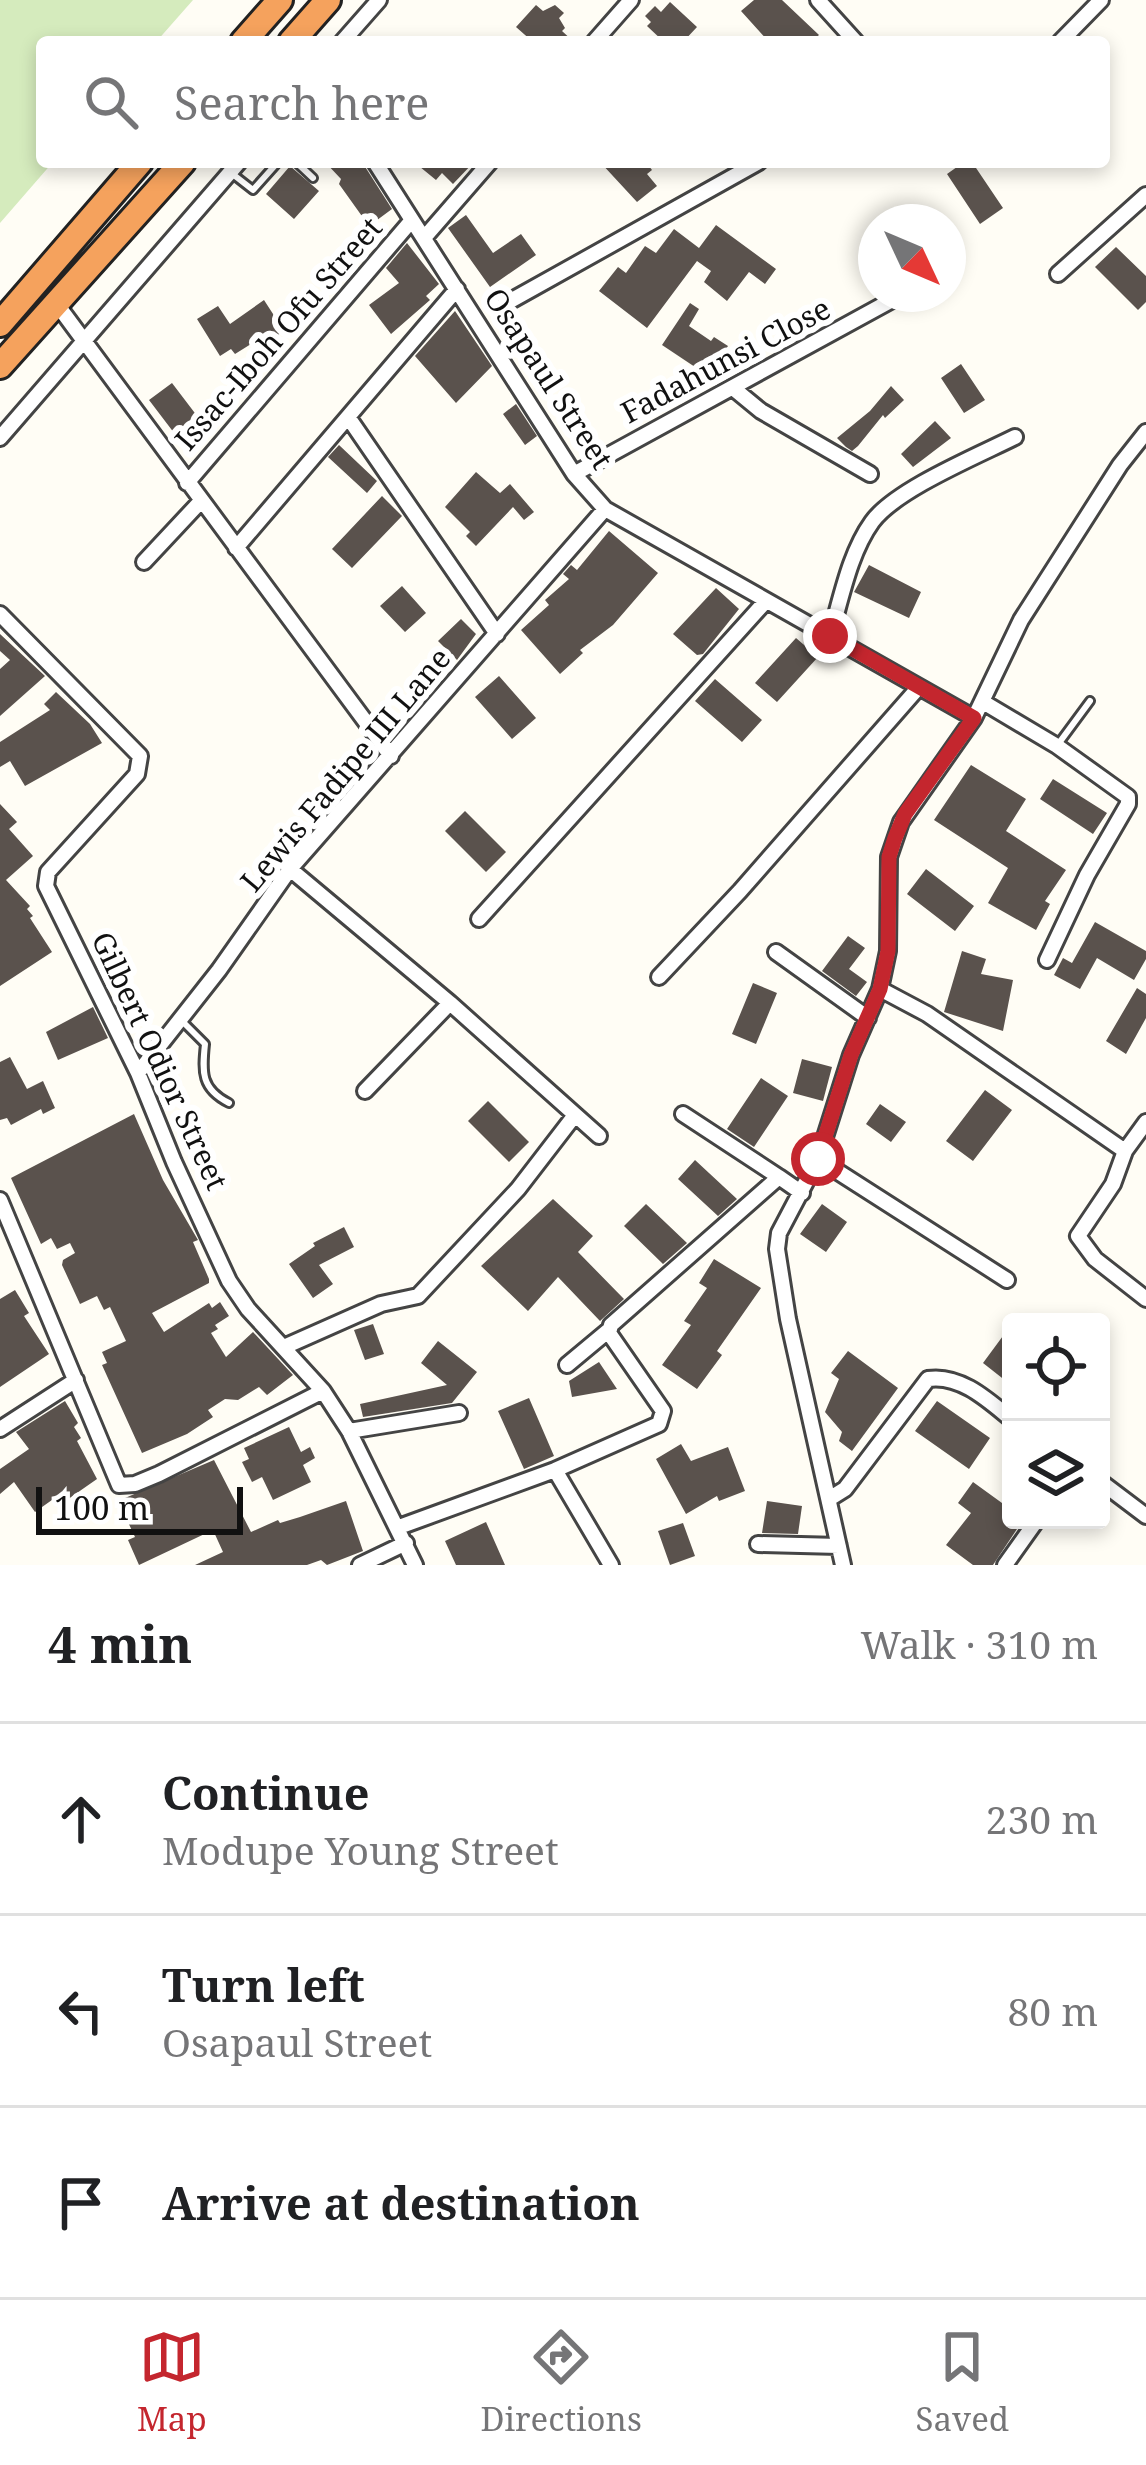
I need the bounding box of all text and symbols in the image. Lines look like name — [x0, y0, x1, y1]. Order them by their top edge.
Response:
search box — [36, 36, 1110, 168]
icon: search — [78, 69, 144, 135]
text: Search here — [174, 72, 429, 133]
north arrow — [858, 204, 966, 312]
street label: Issac-Iboh Ofu Street — [165, 208, 391, 458]
street label: Osapaul Street — [475, 280, 623, 476]
street label: Fadahunsi Close — [613, 287, 837, 432]
route end — [803, 609, 857, 663]
street label: Lewis Fadipe III Lane — [230, 638, 459, 900]
street label: Gilbert Odior Street — [83, 925, 238, 1196]
route start — [791, 1132, 845, 1186]
map controls — [1002, 1313, 1110, 1529]
button: locate — [1002, 1313, 1110, 1421]
button: layers — [1002, 1421, 1110, 1529]
scale bar — [36, 1481, 243, 1534]
text: 100 m — [54, 1485, 149, 1530]
text: 4 min — [48, 1608, 192, 1678]
text: Walk · 310 m — [861, 1617, 1098, 1670]
text: Continue — [162, 1762, 370, 1823]
icon: ahead — [48, 1786, 114, 1852]
text: 230 m — [986, 1792, 1098, 1845]
text: Modupe Young Street — [162, 1823, 559, 1876]
text: Turn left — [162, 1954, 365, 2015]
icon: left — [48, 1978, 114, 2044]
text: 80 m — [1007, 1984, 1098, 2037]
text: Osapaul Street — [162, 2015, 432, 2068]
icon: arrive — [48, 2170, 114, 2236]
text: Arrive at destination — [162, 2172, 640, 2233]
tab: Map — [137, 2324, 207, 2441]
tab: Directions — [480, 2324, 642, 2441]
tab: Saved — [916, 2324, 1009, 2441]

